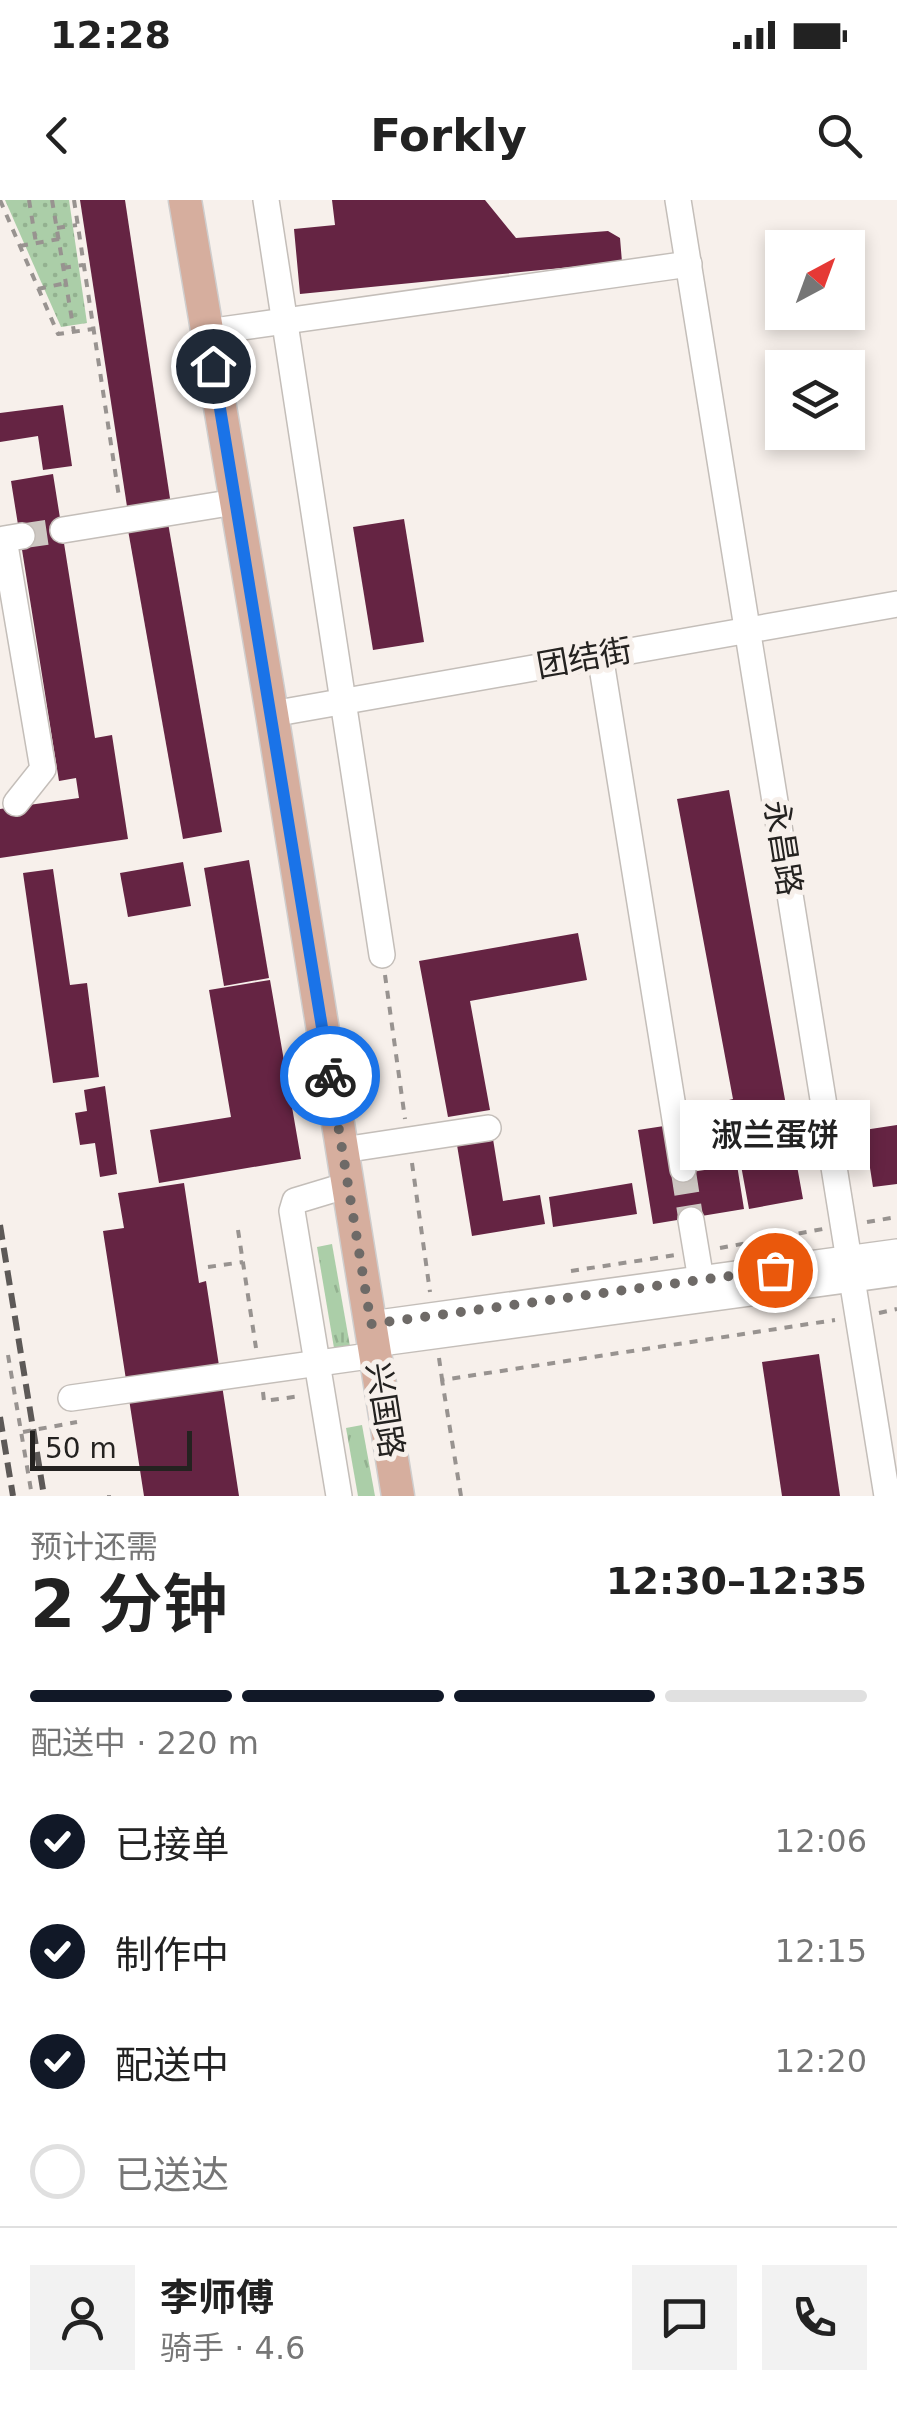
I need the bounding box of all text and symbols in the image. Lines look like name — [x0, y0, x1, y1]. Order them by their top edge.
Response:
text: 12:28 — [50, 13, 171, 57]
icon: back — [30, 108, 85, 163]
icon: search — [812, 108, 867, 163]
text: Forkly — [370, 109, 527, 162]
north arrow — [765, 230, 865, 330]
map controls — [765, 230, 865, 450]
pin — [171, 324, 256, 409]
icon: home — [186, 339, 241, 394]
button: layers — [765, 350, 865, 450]
street label: 团结街 — [533, 631, 635, 685]
street label: 永昌路 — [757, 798, 809, 898]
courier — [280, 1026, 380, 1126]
icon: bike — [303, 1049, 358, 1104]
callout: 淑兰蛋饼 — [680, 1100, 870, 1170]
text: 淑兰蛋饼 — [711, 1116, 839, 1154]
pin — [733, 1228, 818, 1313]
icon: bag — [748, 1243, 803, 1298]
street label: 兴国路 — [359, 1360, 411, 1460]
scale bar — [30, 1426, 192, 1470]
text: 50 m — [45, 1432, 117, 1465]
text: 预计还需 — [30, 1528, 158, 1566]
text: 12:30–12:35 — [606, 1559, 867, 1603]
text: 2 分钟 — [30, 1567, 228, 1642]
text: 配送中 · 220 m — [30, 1724, 259, 1762]
icon: check — [30, 1814, 85, 1869]
text: 12:06 — [775, 1822, 867, 1860]
text: 已接单 — [115, 1823, 229, 1867]
icon: check — [30, 1924, 85, 1979]
text: 12:15 — [775, 1932, 867, 1970]
text: 制作中 — [115, 1933, 229, 1977]
icon: check — [30, 2034, 85, 2089]
text: 12:20 — [775, 2042, 867, 2080]
text: 配送中 — [115, 2043, 229, 2087]
text: 已送达 — [115, 2153, 229, 2197]
button: person — [30, 2265, 135, 2370]
button: chat — [632, 2265, 737, 2370]
button: phone — [762, 2265, 867, 2370]
text: 李师傅 — [160, 2276, 274, 2320]
text: 骑手 · 4.6 — [160, 2329, 305, 2367]

